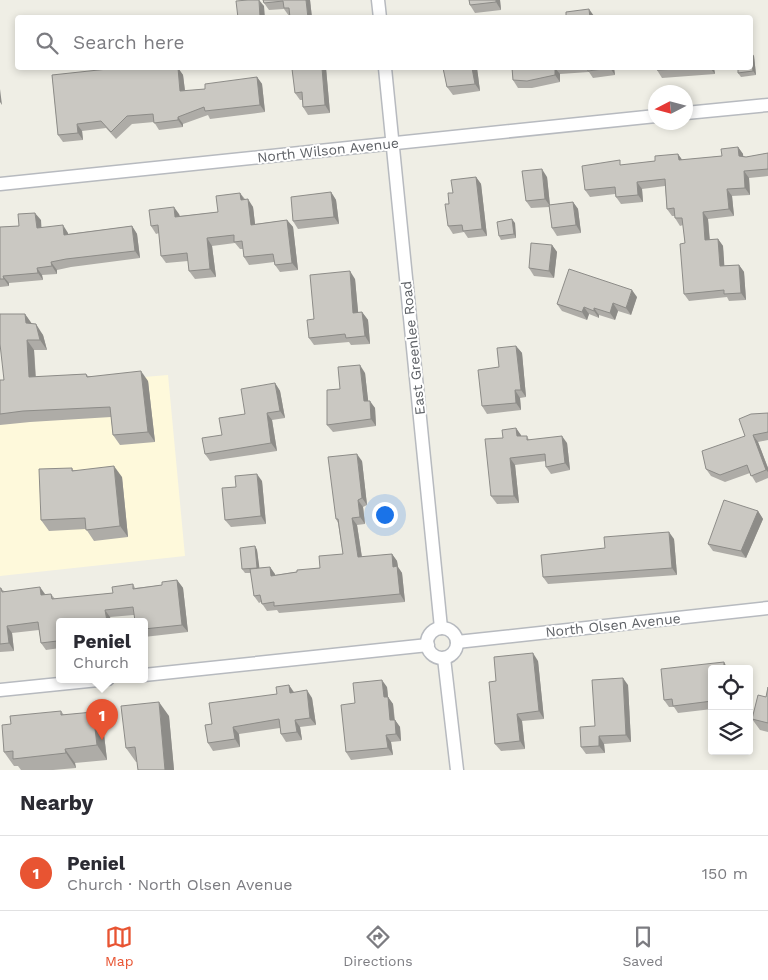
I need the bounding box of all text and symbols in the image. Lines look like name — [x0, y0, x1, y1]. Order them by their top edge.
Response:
search box — [15, 15, 753, 70]
icon: search — [33, 29, 61, 57]
text: Search here — [73, 31, 184, 54]
north arrow — [648, 85, 693, 130]
street label: North Wilson Avenue — [256, 135, 400, 165]
street label: East Greenlee Road — [398, 280, 428, 416]
your location — [372, 502, 398, 528]
street label: North Olsen Avenue — [545, 610, 681, 640]
popup — [56, 618, 148, 683]
text: Peniel — [73, 630, 131, 653]
text: Church — [73, 653, 129, 672]
map controls — [708, 665, 753, 755]
button: locate — [708, 665, 753, 710]
pin: 1 — [86, 699, 118, 740]
button: layers — [708, 710, 753, 755]
text: Nearby — [20, 790, 93, 815]
text: Peniel — [67, 852, 125, 875]
text: 1 — [33, 864, 39, 883]
text: 150 m — [702, 864, 748, 883]
text: Church · North Olsen Avenue — [67, 875, 293, 894]
tab: Map — [105, 923, 134, 969]
tab: Directions — [343, 923, 413, 969]
tab: Saved — [622, 923, 663, 969]

